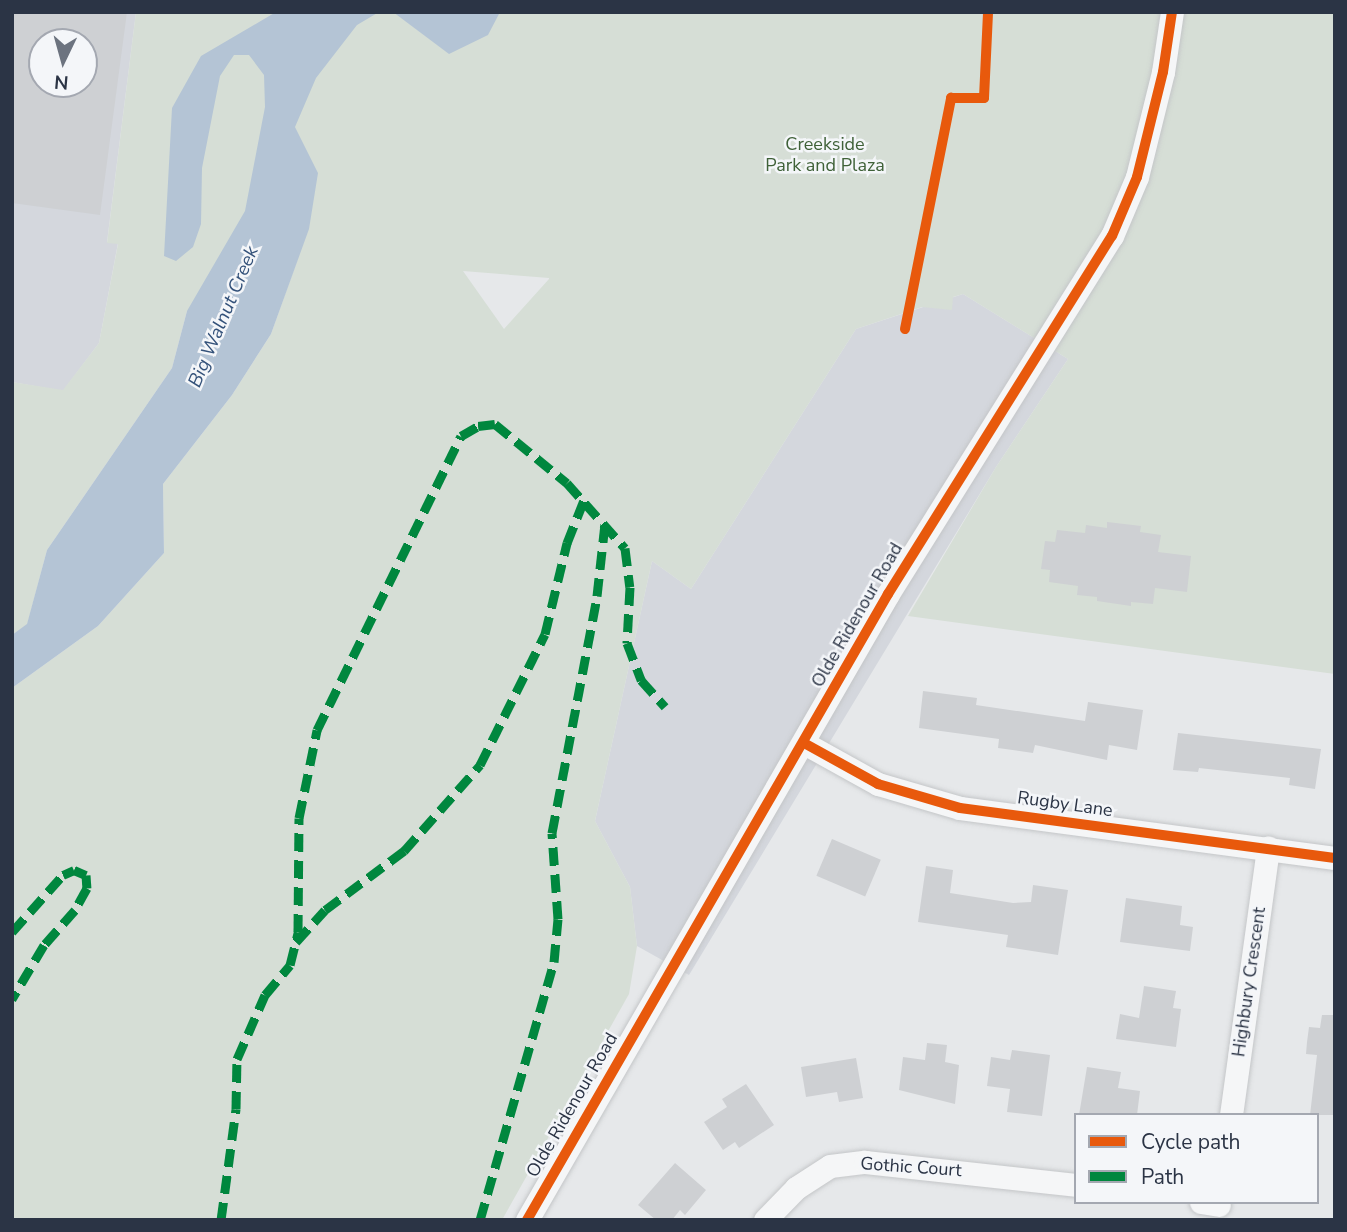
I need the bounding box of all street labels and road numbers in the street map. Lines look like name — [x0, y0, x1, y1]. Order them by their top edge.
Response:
street label: Olde Ridenour Road — [807, 539, 907, 691]
street label: Rugby Lane — [1016, 787, 1114, 821]
street label: Highbury Crescent — [1228, 906, 1270, 1058]
street label: Olde Ridenour Road — [522, 1029, 622, 1181]
street label: Gothic Court — [860, 1153, 962, 1181]

